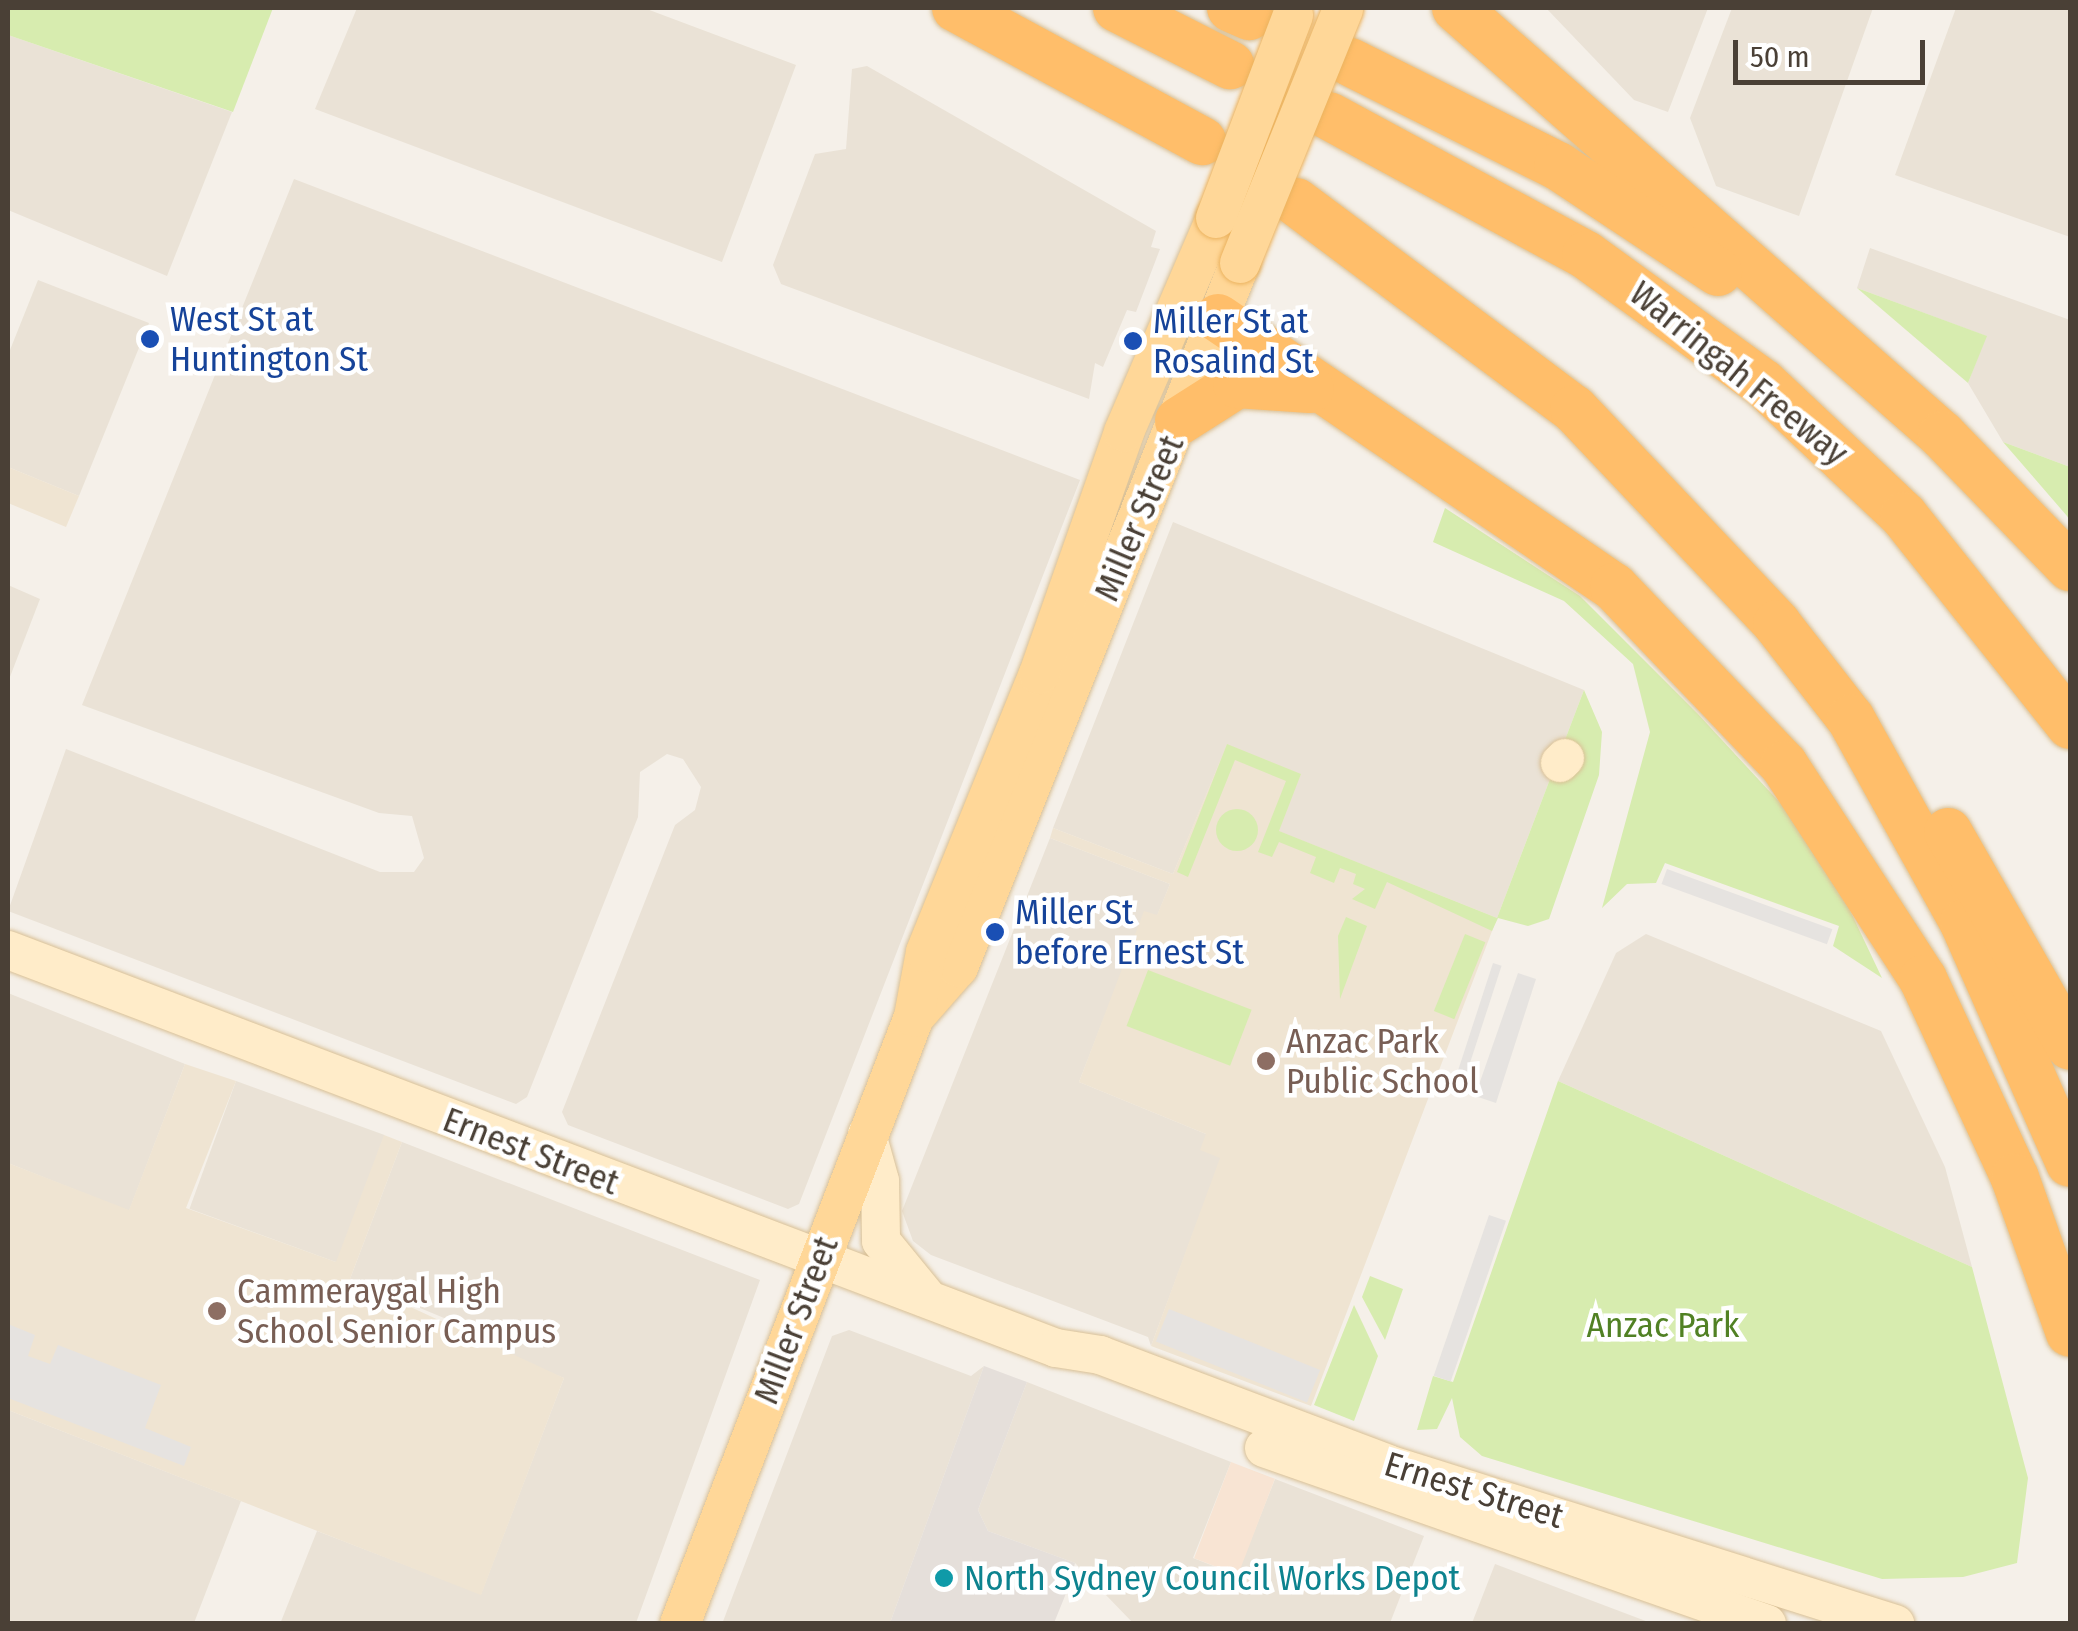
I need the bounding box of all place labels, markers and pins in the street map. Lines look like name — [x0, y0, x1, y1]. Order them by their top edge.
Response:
place label: West St at Huntington St — [170, 298, 368, 380]
place label: Miller St at Rosalind St — [1153, 300, 1314, 382]
marker: West St at Huntington St — [139, 328, 161, 350]
marker: Miller St at Rosalind St — [1122, 330, 1144, 352]
place label: Miller St before Ernest St — [1015, 891, 1244, 973]
marker: Miller St before Ernest St — [984, 921, 1006, 943]
place label: Anzac Park Public School — [1286, 1020, 1478, 1102]
marker: Anzac Park Public School — [1255, 1050, 1277, 1072]
place label: Cammeraygal High School Senior Campus — [237, 1270, 556, 1352]
marker: Cammeraygal High School Senior Campus — [206, 1300, 228, 1322]
place label: North Sydney Council Works Depot — [964, 1557, 1460, 1599]
marker: North Sydney Council Works Depot — [933, 1567, 955, 1589]

